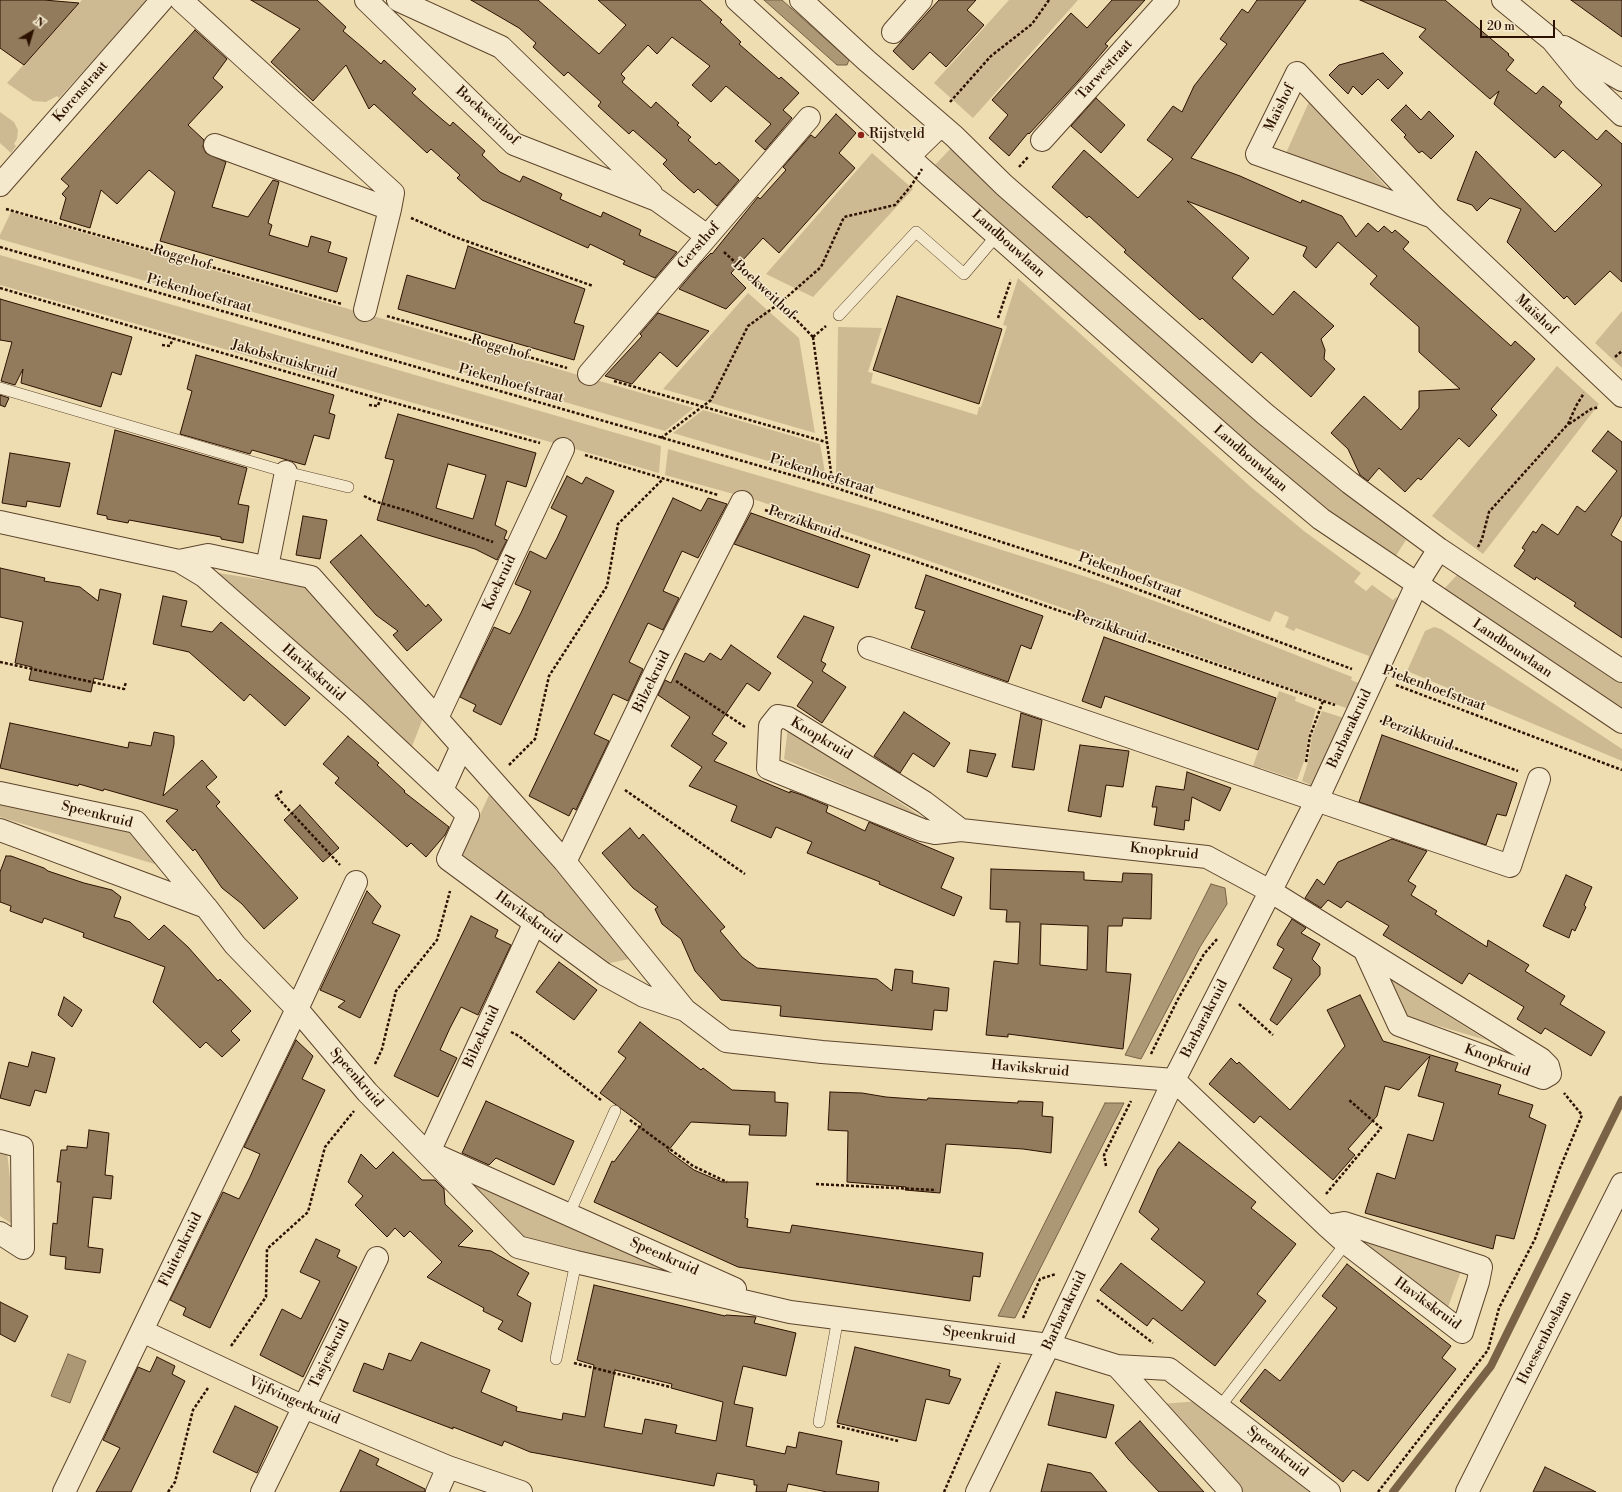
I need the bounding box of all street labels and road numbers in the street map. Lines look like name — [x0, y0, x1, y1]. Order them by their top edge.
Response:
street label: Tarwestraat — [1073, 36, 1137, 104]
street label: Korenstraat — [50, 58, 112, 126]
street label: Maïshof — [1261, 81, 1299, 135]
street label: Boekweithof — [452, 83, 522, 149]
street label: Landbouwlaan — [968, 207, 1048, 281]
street label: Gersthof — [674, 219, 724, 273]
street label: Roggehof — [151, 242, 213, 274]
street label: Boekweithof — [729, 257, 799, 323]
street label: Piekenhoefstraat — [144, 271, 254, 317]
street label: Maïshof — [1512, 291, 1560, 339]
street label: Roggehof — [469, 332, 531, 364]
street label: Jakobskruiskruid — [229, 337, 339, 383]
street label: Piekenhoefstraat — [456, 361, 566, 407]
street label: Landbouwlaan — [1209, 422, 1291, 496]
street label: Piekenhoefstraat — [768, 451, 876, 499]
street label: Perzikkruid — [766, 503, 842, 543]
street label: Piekenhoefstraat — [1076, 550, 1184, 602]
street label: Koekruid — [480, 553, 520, 613]
street label: Perzikkruid — [1072, 608, 1148, 648]
street label: Landbouwlaan — [1469, 616, 1555, 682]
street label: Havikskruid — [278, 641, 348, 705]
street label: Bilzekruid — [630, 648, 674, 716]
street label: Piekenhoefstraat — [1380, 663, 1488, 715]
street label: Barbarakruid — [1324, 687, 1376, 771]
street label: Perzikkruid — [1379, 713, 1455, 755]
street label: Knopkruid — [787, 714, 855, 764]
street label: Speenkruid — [60, 798, 134, 832]
street label: Knopkruid — [1129, 840, 1199, 864]
street label: Havikskruid — [491, 888, 565, 948]
street label: Barbarakruid — [1178, 977, 1232, 1061]
street label: Bilzekruid — [460, 1003, 504, 1071]
street label: Knopkruid — [1462, 1041, 1532, 1081]
street label: Speenkruid — [326, 1045, 386, 1111]
street label: Havikskruid — [990, 1057, 1070, 1081]
street label: Fluitenkruid — [156, 1210, 206, 1290]
street label: Speenkruid — [627, 1234, 701, 1280]
street label: Barbarakruid — [1039, 1269, 1091, 1353]
street label: Havikskruid — [1390, 1274, 1464, 1334]
street label: Hoessenboslaan — [1514, 1289, 1576, 1387]
street label: Tasjeskruid — [306, 1317, 354, 1391]
street label: Speenkruid — [942, 1323, 1016, 1349]
street label: Vijfvingerkruid — [246, 1373, 342, 1429]
street label: Speenkruid — [1243, 1423, 1311, 1481]

